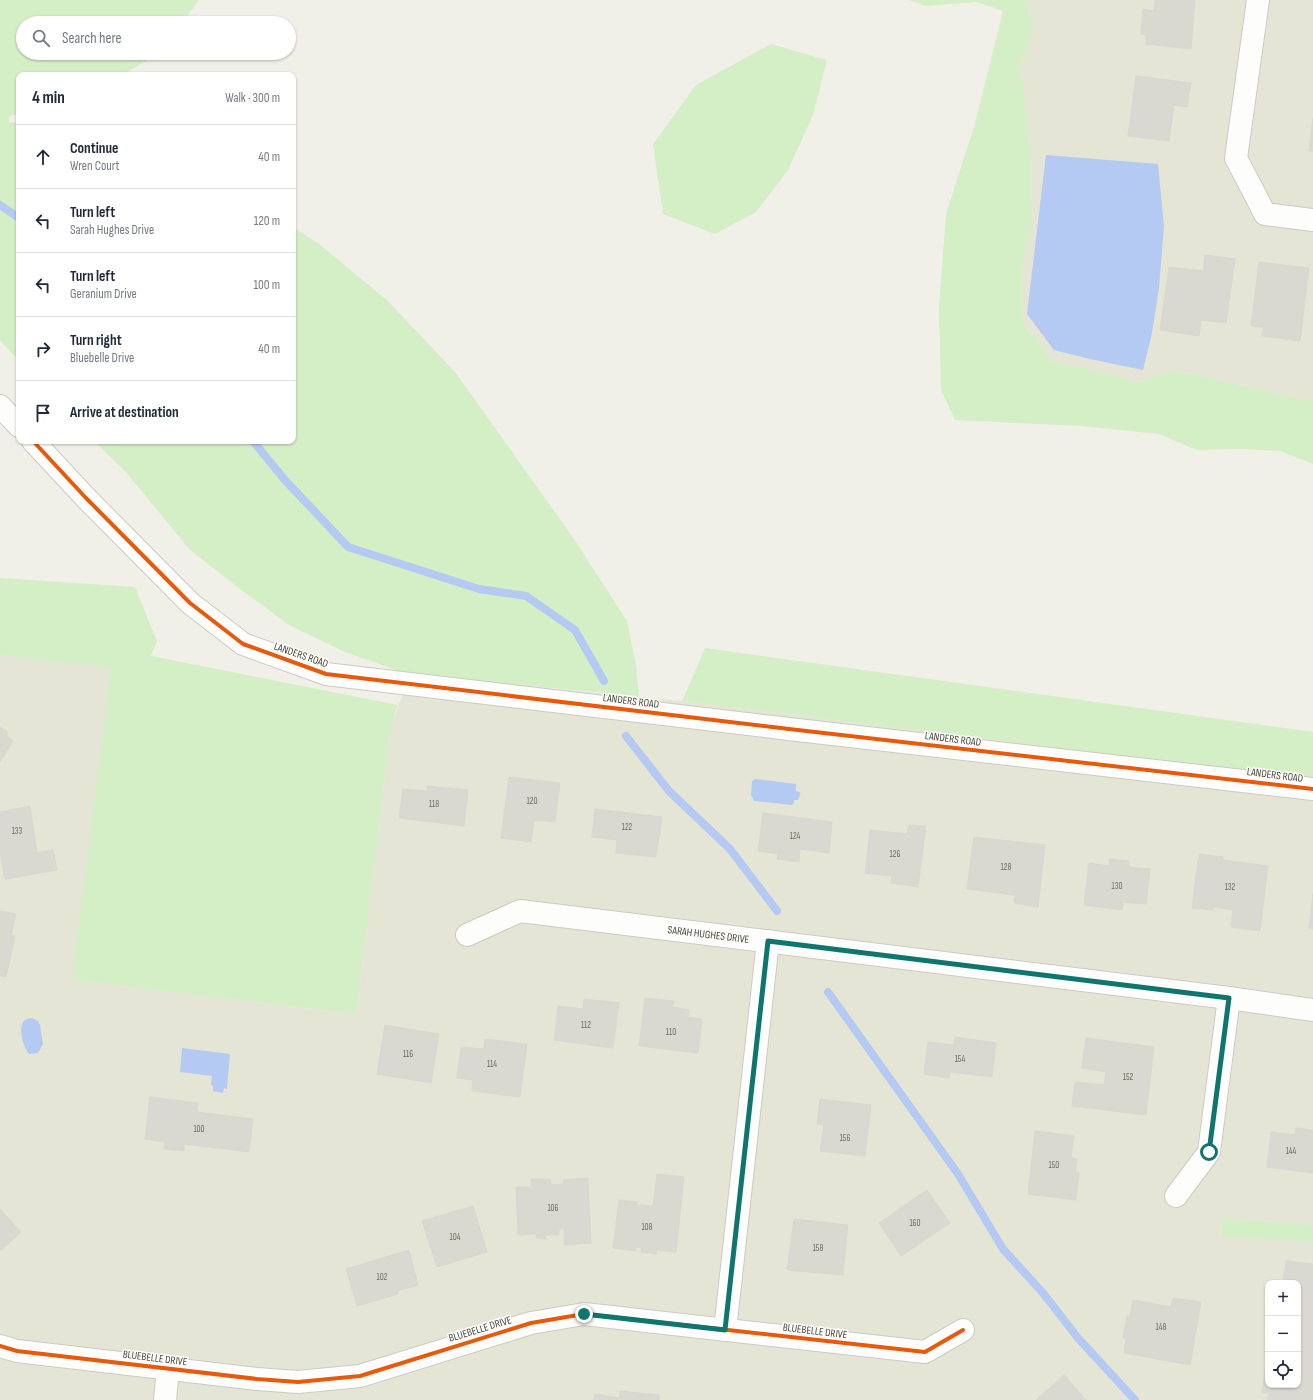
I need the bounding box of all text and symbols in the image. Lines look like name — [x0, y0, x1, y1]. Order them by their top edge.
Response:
search box — [16, 16, 296, 60]
icon: search — [30, 27, 52, 49]
text: Search here — [62, 29, 122, 48]
text: 4 min — [32, 88, 65, 108]
text: Walk · 300 m — [225, 90, 280, 106]
text: Continue — [70, 139, 119, 158]
icon: ahead — [32, 146, 54, 168]
text: 40 m — [258, 149, 280, 165]
text: Wren Court — [70, 158, 120, 174]
text: Turn left — [70, 203, 115, 222]
icon: left — [32, 210, 54, 232]
text: 120 m — [254, 213, 280, 229]
text: Sarah Hughes Drive — [70, 222, 154, 238]
text: Turn left — [70, 267, 115, 286]
icon: left — [32, 274, 54, 296]
text: 100 m — [253, 277, 280, 293]
text: Geranium Drive — [70, 286, 137, 302]
text: Turn right — [70, 331, 122, 350]
icon: right — [32, 338, 54, 360]
text: 40 m — [258, 341, 280, 357]
text: Bluebelle Drive — [70, 350, 134, 366]
icon: arrive — [32, 402, 54, 424]
text: Arrive at destination — [70, 403, 179, 422]
street label: LANDERS ROAD — [272, 640, 330, 670]
street label: LANDERS ROAD — [602, 691, 660, 711]
street label: LANDERS ROAD — [924, 729, 982, 749]
street label: LANDERS ROAD — [1246, 765, 1304, 785]
house number: 120 — [527, 796, 537, 807]
house number: 118 — [429, 799, 439, 810]
house number: 122 — [622, 822, 633, 833]
house number: 133 — [12, 826, 23, 837]
house number: 124 — [790, 831, 801, 842]
house number: 126 — [890, 849, 901, 860]
house number: 128 — [1001, 862, 1012, 873]
house number: 130 — [1112, 881, 1122, 892]
house number: 132 — [1225, 882, 1236, 893]
street label: SARAH HUGHES DRIVE — [667, 923, 750, 946]
house number: 112 — [581, 1020, 591, 1031]
house number: 110 — [666, 1027, 676, 1038]
house number: 116 — [403, 1049, 413, 1060]
house number: 154 — [955, 1054, 966, 1065]
house number: 114 — [487, 1059, 497, 1070]
house number: 152 — [1123, 1072, 1134, 1083]
house number: 100 — [193, 1124, 205, 1135]
house number: 156 — [840, 1133, 850, 1144]
route start — [1200, 1143, 1218, 1161]
house number: 144 — [1286, 1146, 1297, 1157]
house number: 150 — [1049, 1160, 1059, 1171]
house number: 106 — [547, 1203, 559, 1214]
house number: 160 — [909, 1218, 921, 1229]
house number: 108 — [641, 1222, 653, 1233]
house number: 104 — [450, 1232, 461, 1243]
house number: 158 — [813, 1243, 823, 1254]
house number: 102 — [377, 1272, 388, 1283]
map controls — [1265, 1280, 1301, 1388]
button: + — [1265, 1280, 1301, 1316]
route end — [575, 1305, 593, 1323]
street label: BLUEBELLE DRIVE — [447, 1313, 513, 1345]
button: − — [1265, 1316, 1301, 1352]
street label: BLUEBELLE DRIVE — [782, 1321, 848, 1341]
house number: 148 — [1156, 1322, 1166, 1333]
street label: BLUEBELLE DRIVE — [122, 1348, 188, 1368]
button: locate — [1265, 1352, 1301, 1388]

